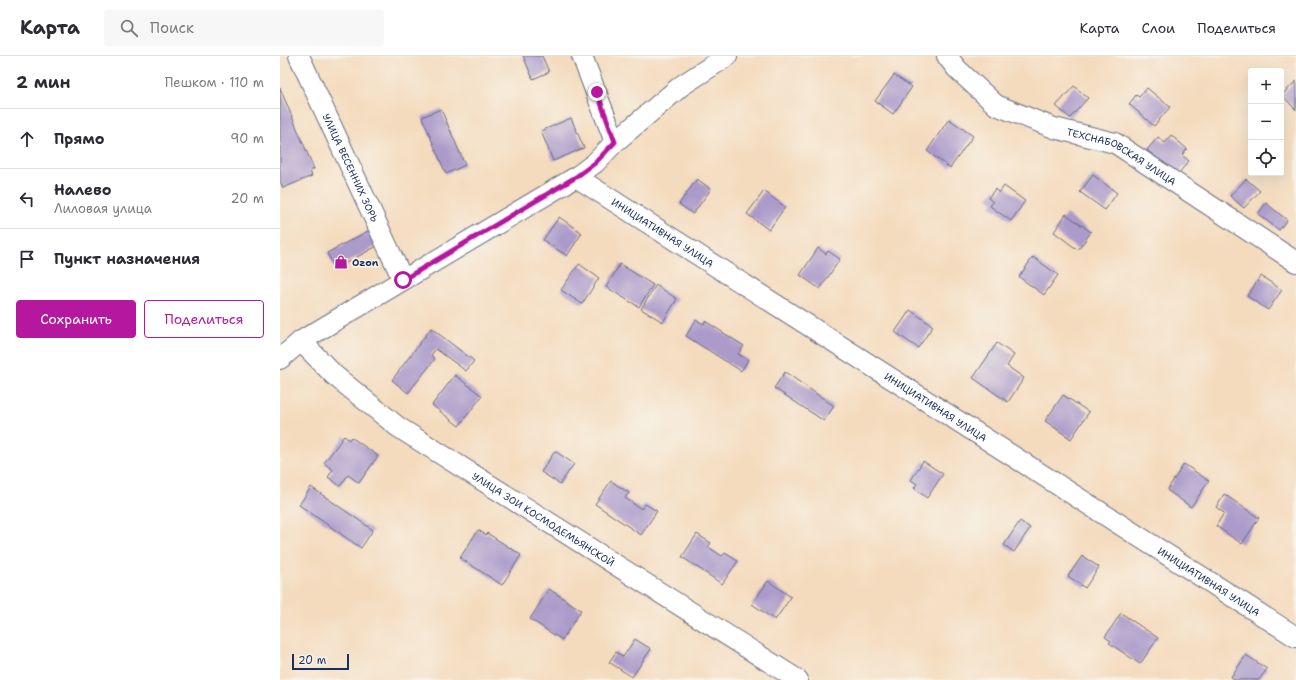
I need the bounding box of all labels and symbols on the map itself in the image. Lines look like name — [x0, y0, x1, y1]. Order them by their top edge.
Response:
route end — [588, 83, 606, 101]
street label: УЛИЦА ВЕСЕННИХ ЗОРЬ — [320, 111, 382, 224]
street label: ТЕХСНАБОВСКАЯ УЛИЦА — [1066, 125, 1179, 188]
street label: ИНИЦИАТИВНАЯ УЛИЦА — [609, 195, 716, 270]
shop icon: Ozon — [333, 254, 349, 270]
place label: Ozon — [352, 256, 379, 269]
route start — [394, 271, 412, 289]
street label: ИНИЦИАТИВНАЯ УЛИЦА — [882, 369, 989, 444]
street label: УЛИЦА ЗОИ КОСМОДЕМЬЯНСКОЙ — [470, 469, 617, 569]
street label: ИНИЦИАТИВНАЯ УЛИЦА — [1155, 544, 1262, 619]
scale bar — [292, 652, 349, 671]

